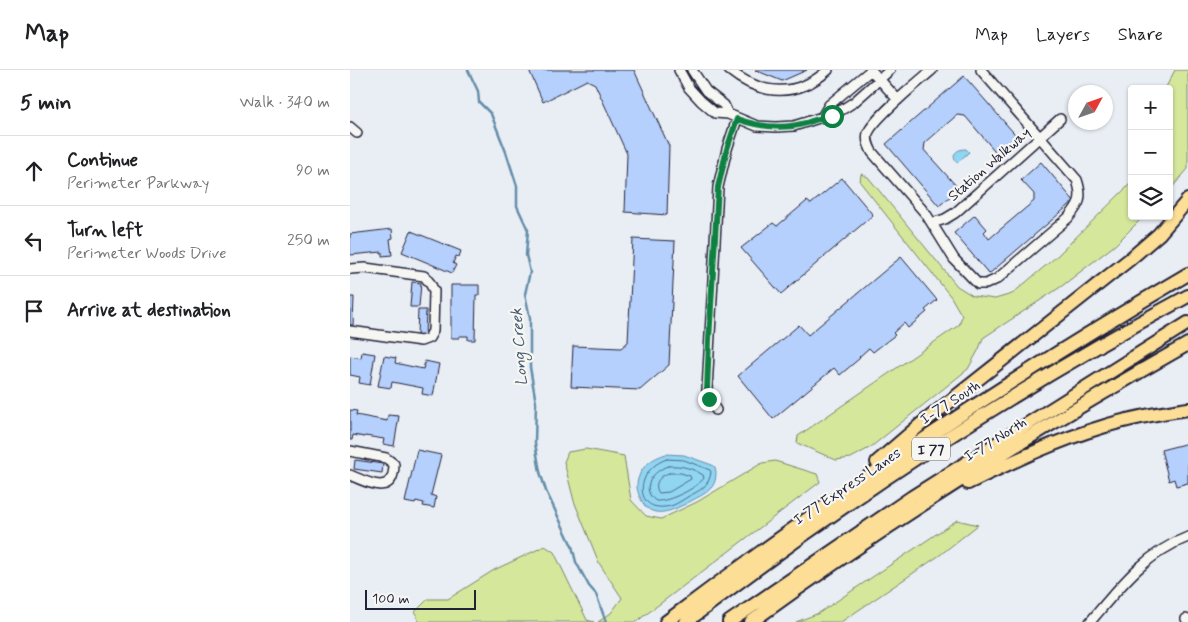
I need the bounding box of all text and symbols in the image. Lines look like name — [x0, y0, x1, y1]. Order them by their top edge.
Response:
text: Map — [25, 19, 69, 50]
text: Map — [975, 23, 1008, 47]
text: Layers — [1036, 23, 1090, 47]
text: Share — [1118, 23, 1163, 47]
north arrow — [1068, 85, 1113, 130]
map controls — [1128, 85, 1173, 220]
button: + — [1128, 85, 1173, 130]
text: 5 min — [20, 89, 72, 117]
text: Walk · 340 m — [240, 92, 330, 113]
route start — [821, 105, 844, 128]
street label: Station Walkway — [944, 123, 1035, 206]
button: − — [1128, 130, 1173, 175]
text: Continue — [67, 148, 138, 173]
icon: ahead — [20, 157, 48, 185]
text: 90 m — [296, 160, 330, 181]
text: Perimeter Parkway — [67, 173, 209, 194]
button: layers — [1128, 175, 1173, 220]
text: Turn left — [67, 218, 143, 243]
icon: left — [20, 227, 48, 255]
text: 250 m — [287, 230, 330, 251]
text: Perimeter Woods Drive — [67, 243, 227, 264]
icon: arrive — [20, 297, 48, 325]
text: Arrive at destination — [67, 298, 231, 323]
water label: Long Creek — [506, 307, 535, 386]
street label: I-77 South — [917, 376, 984, 430]
route end — [698, 388, 721, 411]
street label: I-77 North — [960, 413, 1031, 467]
road number: I 77 — [912, 438, 950, 460]
street label: I 77 Express Lanes — [790, 443, 905, 530]
scale bar — [365, 587, 476, 610]
text: 100 m — [372, 590, 410, 608]

